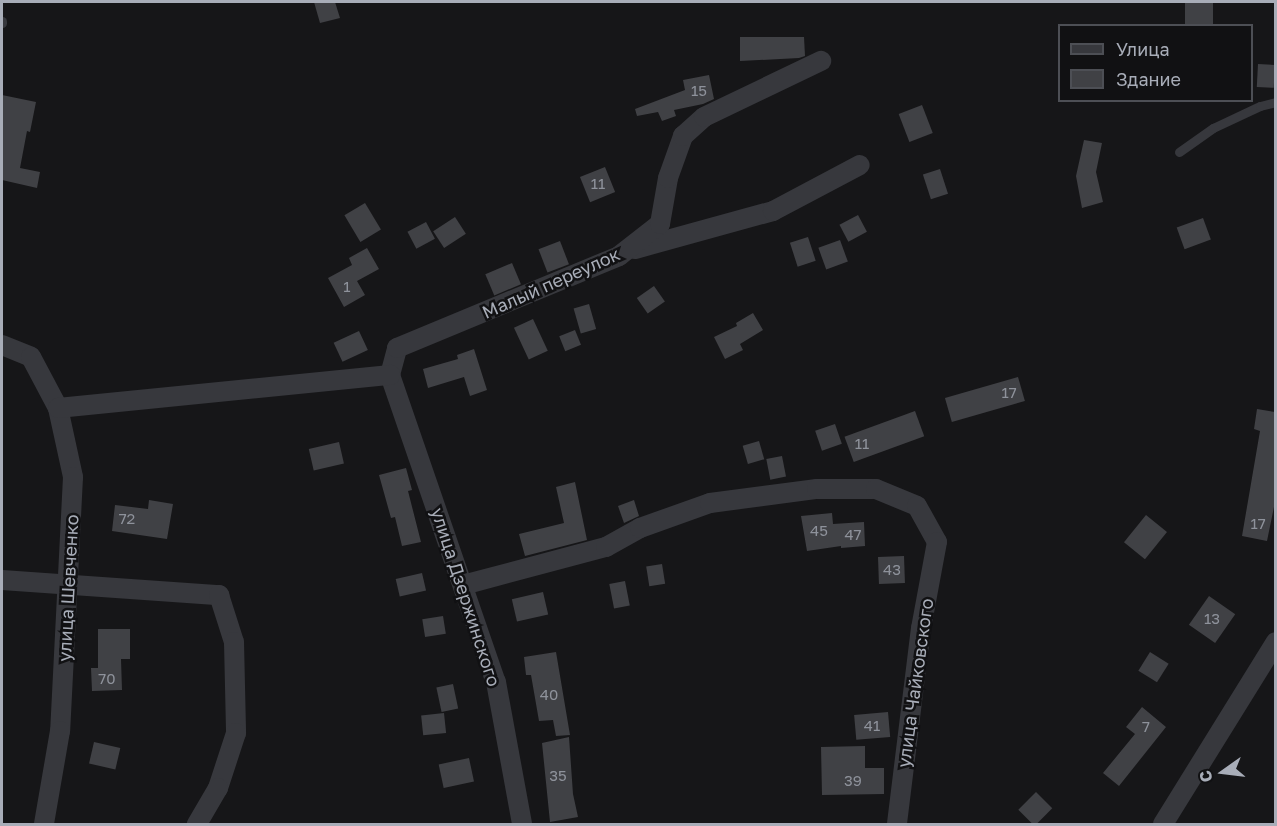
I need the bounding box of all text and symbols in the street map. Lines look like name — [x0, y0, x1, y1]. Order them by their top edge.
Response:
legend — [1058, 24, 1253, 102]
text: Улица — [1116, 38, 1170, 60]
text: Здание — [1116, 68, 1181, 90]
house number: 15 — [691, 82, 707, 100]
house number: 11 — [591, 175, 605, 193]
street label: Малый переулок — [479, 243, 623, 323]
house number: 1 — [343, 278, 351, 296]
house number: 17 — [1001, 384, 1017, 402]
house number: 11 — [855, 435, 869, 453]
street label: улица Дзержинского — [427, 505, 505, 689]
house number: 72 — [119, 510, 135, 528]
street label: улица Шевченко — [53, 514, 83, 662]
house number: 17 — [1250, 515, 1266, 533]
house number: 45 — [810, 522, 828, 540]
house number: 47 — [844, 526, 862, 544]
house number: 43 — [883, 561, 901, 579]
street label: улица Чайковского — [892, 597, 938, 769]
house number: 13 — [1204, 610, 1220, 628]
house number: 70 — [98, 670, 116, 688]
house number: 40 — [540, 686, 558, 704]
house number: 41 — [864, 717, 880, 735]
house number: 7 — [1142, 718, 1150, 736]
north arrow — [1193, 742, 1253, 802]
house number: 35 — [549, 767, 567, 785]
text: С — [1194, 768, 1217, 784]
house number: 39 — [844, 772, 862, 790]

